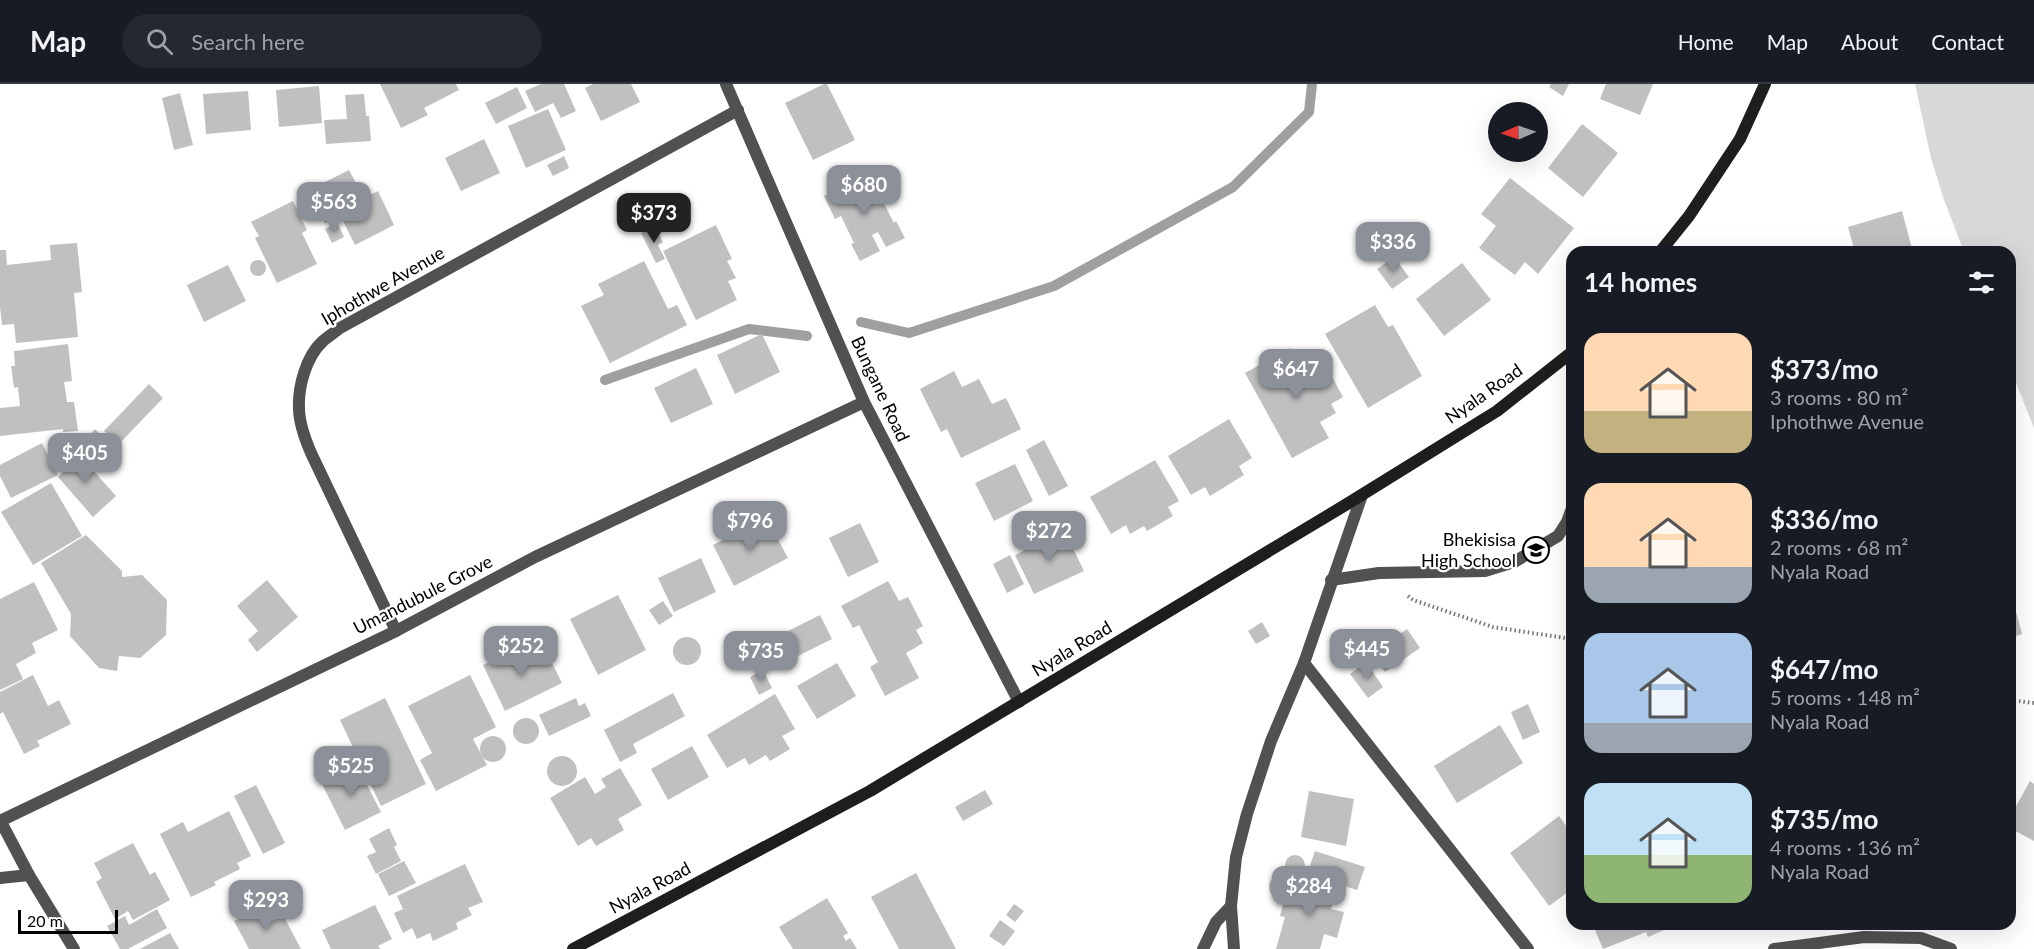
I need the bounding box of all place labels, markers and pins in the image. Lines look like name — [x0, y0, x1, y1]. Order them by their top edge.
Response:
pin: $680 — [828, 165, 900, 216]
pin: $563 — [298, 182, 370, 233]
pin: $373 — [618, 193, 690, 244]
pin: $336 — [1357, 222, 1429, 273]
pin: $647 — [1260, 349, 1332, 400]
pin: $405 — [49, 433, 121, 484]
pin: $796 — [714, 501, 786, 552]
pin: $272 — [1013, 511, 1085, 562]
place label: Bhekisisa High School — [1421, 528, 1516, 571]
school or university icon: Bhekisisa High School — [1521, 535, 1551, 565]
pin: $252 — [485, 626, 557, 677]
pin: $445 — [1331, 629, 1403, 680]
pin: $735 — [725, 631, 797, 682]
pin: $525 — [315, 746, 387, 797]
pin: $284 — [1273, 866, 1345, 917]
pin: $293 — [230, 880, 302, 931]

